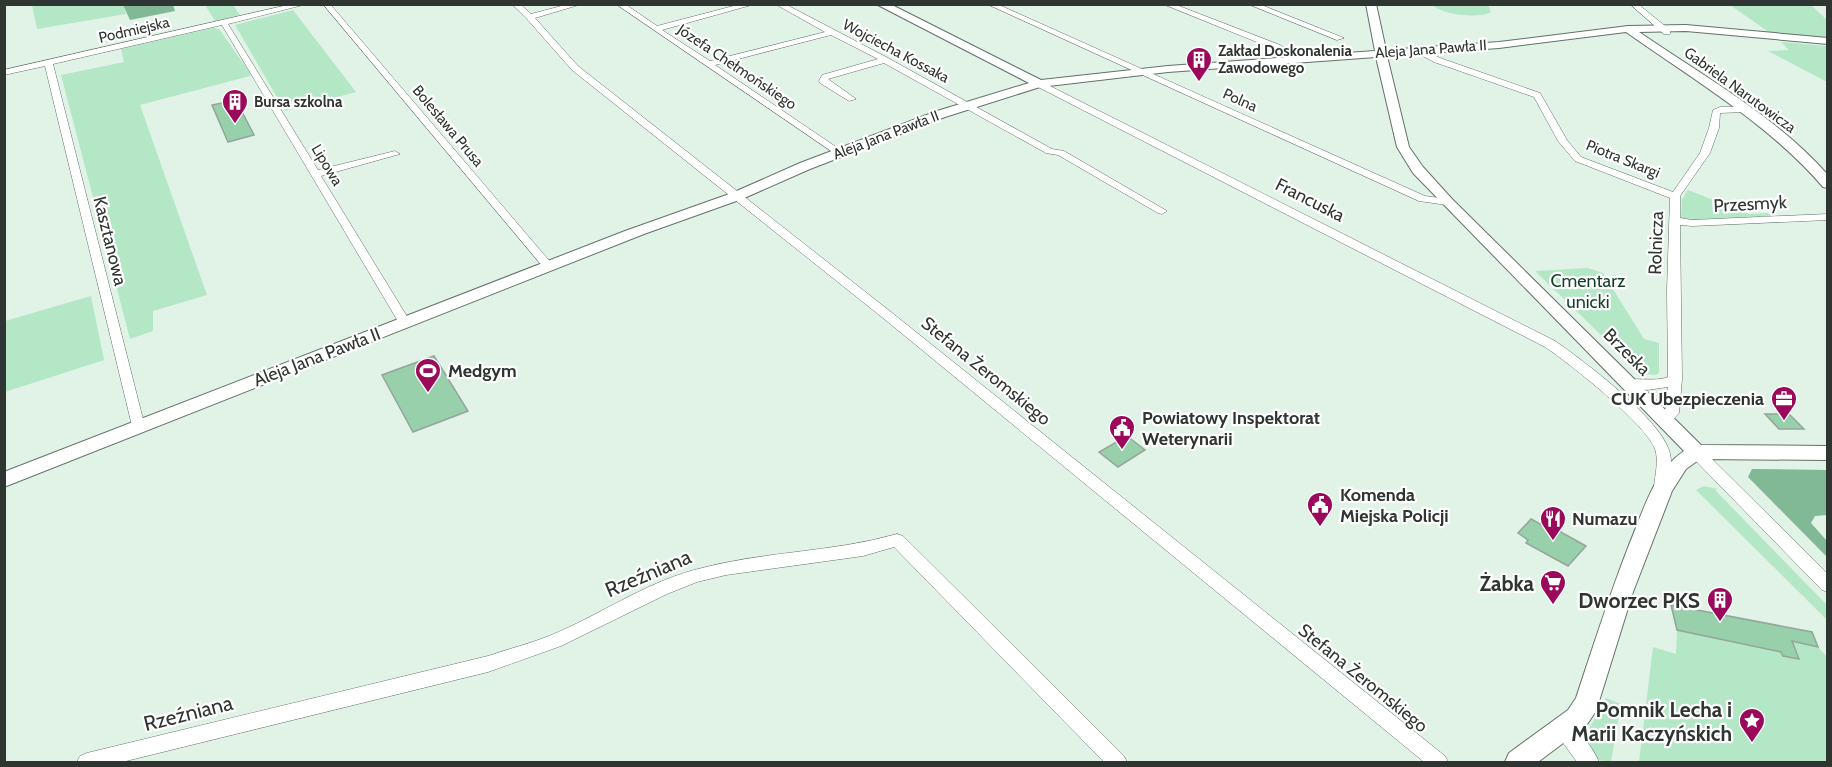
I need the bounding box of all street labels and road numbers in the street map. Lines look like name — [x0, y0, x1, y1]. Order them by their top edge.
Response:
street label: Podmiejska — [97, 13, 172, 47]
street label: Wojciecha Kossaka — [840, 15, 953, 87]
street label: Józefa Chełmońskiego — [673, 20, 800, 114]
street label: Aleja Jana Pawła II — [1375, 36, 1487, 62]
street label: Gabriela Narutowicza — [1681, 43, 1800, 137]
street label: Bolesława Prusa — [409, 82, 488, 171]
street label: Polna — [1220, 85, 1261, 116]
street label: Aleja Jana Pawła II — [831, 107, 941, 163]
street label: Piotra Skargi — [1583, 136, 1663, 182]
street label: Lipowa — [308, 141, 347, 190]
street label: Francuska — [1272, 173, 1349, 227]
street label: Przesmyk — [1713, 191, 1788, 217]
street label: Kasztanowa — [88, 194, 132, 288]
street label: Rolnicza — [1644, 210, 1668, 275]
street label: Stefana Żeromskiego — [917, 312, 1055, 430]
street label: Aleja Jana Pawła II — [250, 323, 384, 391]
street label: Brzeska — [1599, 324, 1655, 380]
street label: Rzeźniana — [601, 544, 695, 602]
street label: Stefana Żeromskiego — [1294, 619, 1432, 737]
street label: Rzeźniana — [141, 690, 235, 736]

